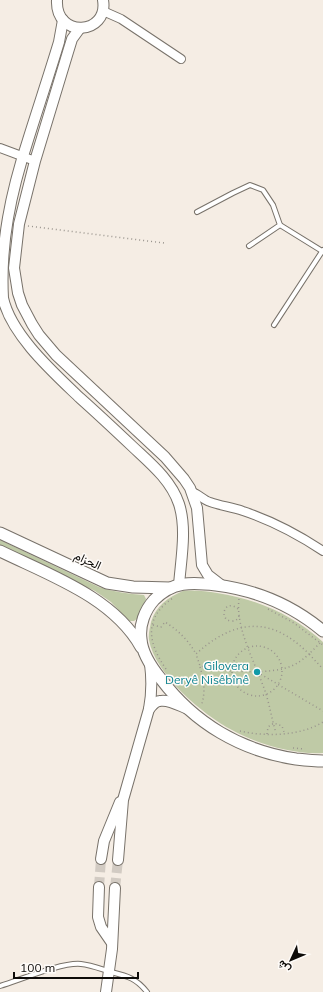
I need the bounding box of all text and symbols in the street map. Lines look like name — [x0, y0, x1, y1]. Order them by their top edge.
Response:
street label: الحزام — [72, 547, 104, 574]
place label: Gilovera Deryê Nisêbînê — [165, 658, 249, 687]
marker: Gilovera Deryê Nisêbînê — [252, 667, 262, 677]
north arrow — [271, 940, 311, 980]
scale bar — [14, 954, 138, 980]
text: ش — [274, 957, 293, 977]
text: 100 m — [20, 960, 55, 975]

